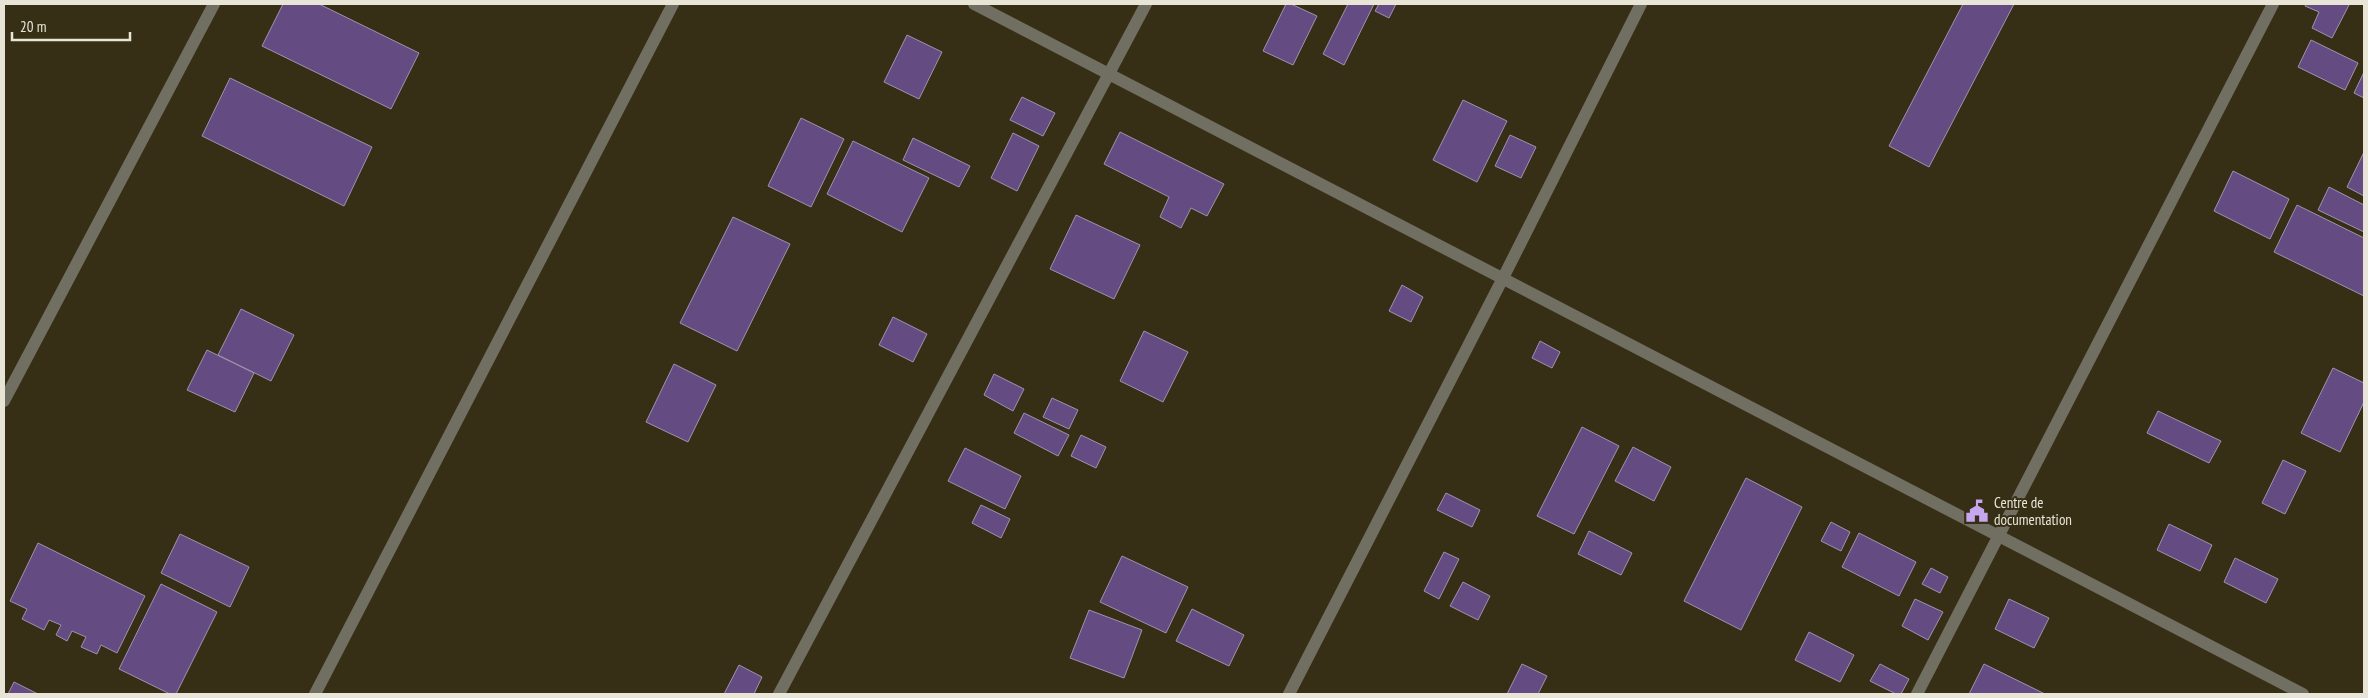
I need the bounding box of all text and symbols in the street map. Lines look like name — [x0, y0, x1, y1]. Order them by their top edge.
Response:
scale bar — [12, 10, 130, 42]
text: 20 m — [20, 17, 46, 36]
place label: Centre de documentation — [1994, 493, 2072, 529]
public building icon: Centre de documentation — [1964, 498, 1990, 524]

